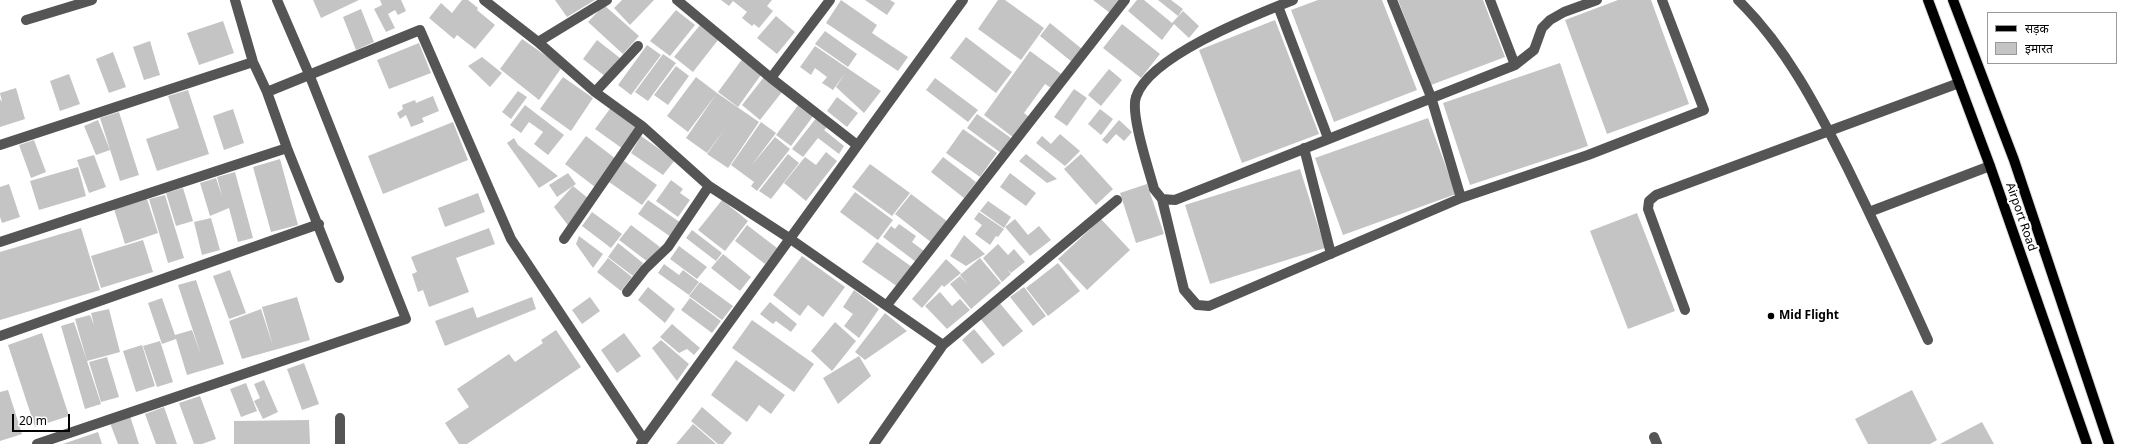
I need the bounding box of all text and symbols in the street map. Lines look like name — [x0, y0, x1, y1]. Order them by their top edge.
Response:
legend — [1987, 12, 2117, 64]
text: सड़क — [2025, 20, 2049, 37]
text: इमारत — [2025, 40, 2053, 57]
street label: Airport Road — [2003, 181, 2039, 253]
place label: Mid Flight — [1779, 309, 1839, 323]
marker: Mid Flight — [1766, 311, 1776, 321]
scale bar — [14, 406, 72, 432]
text: 20 m — [19, 412, 47, 429]

